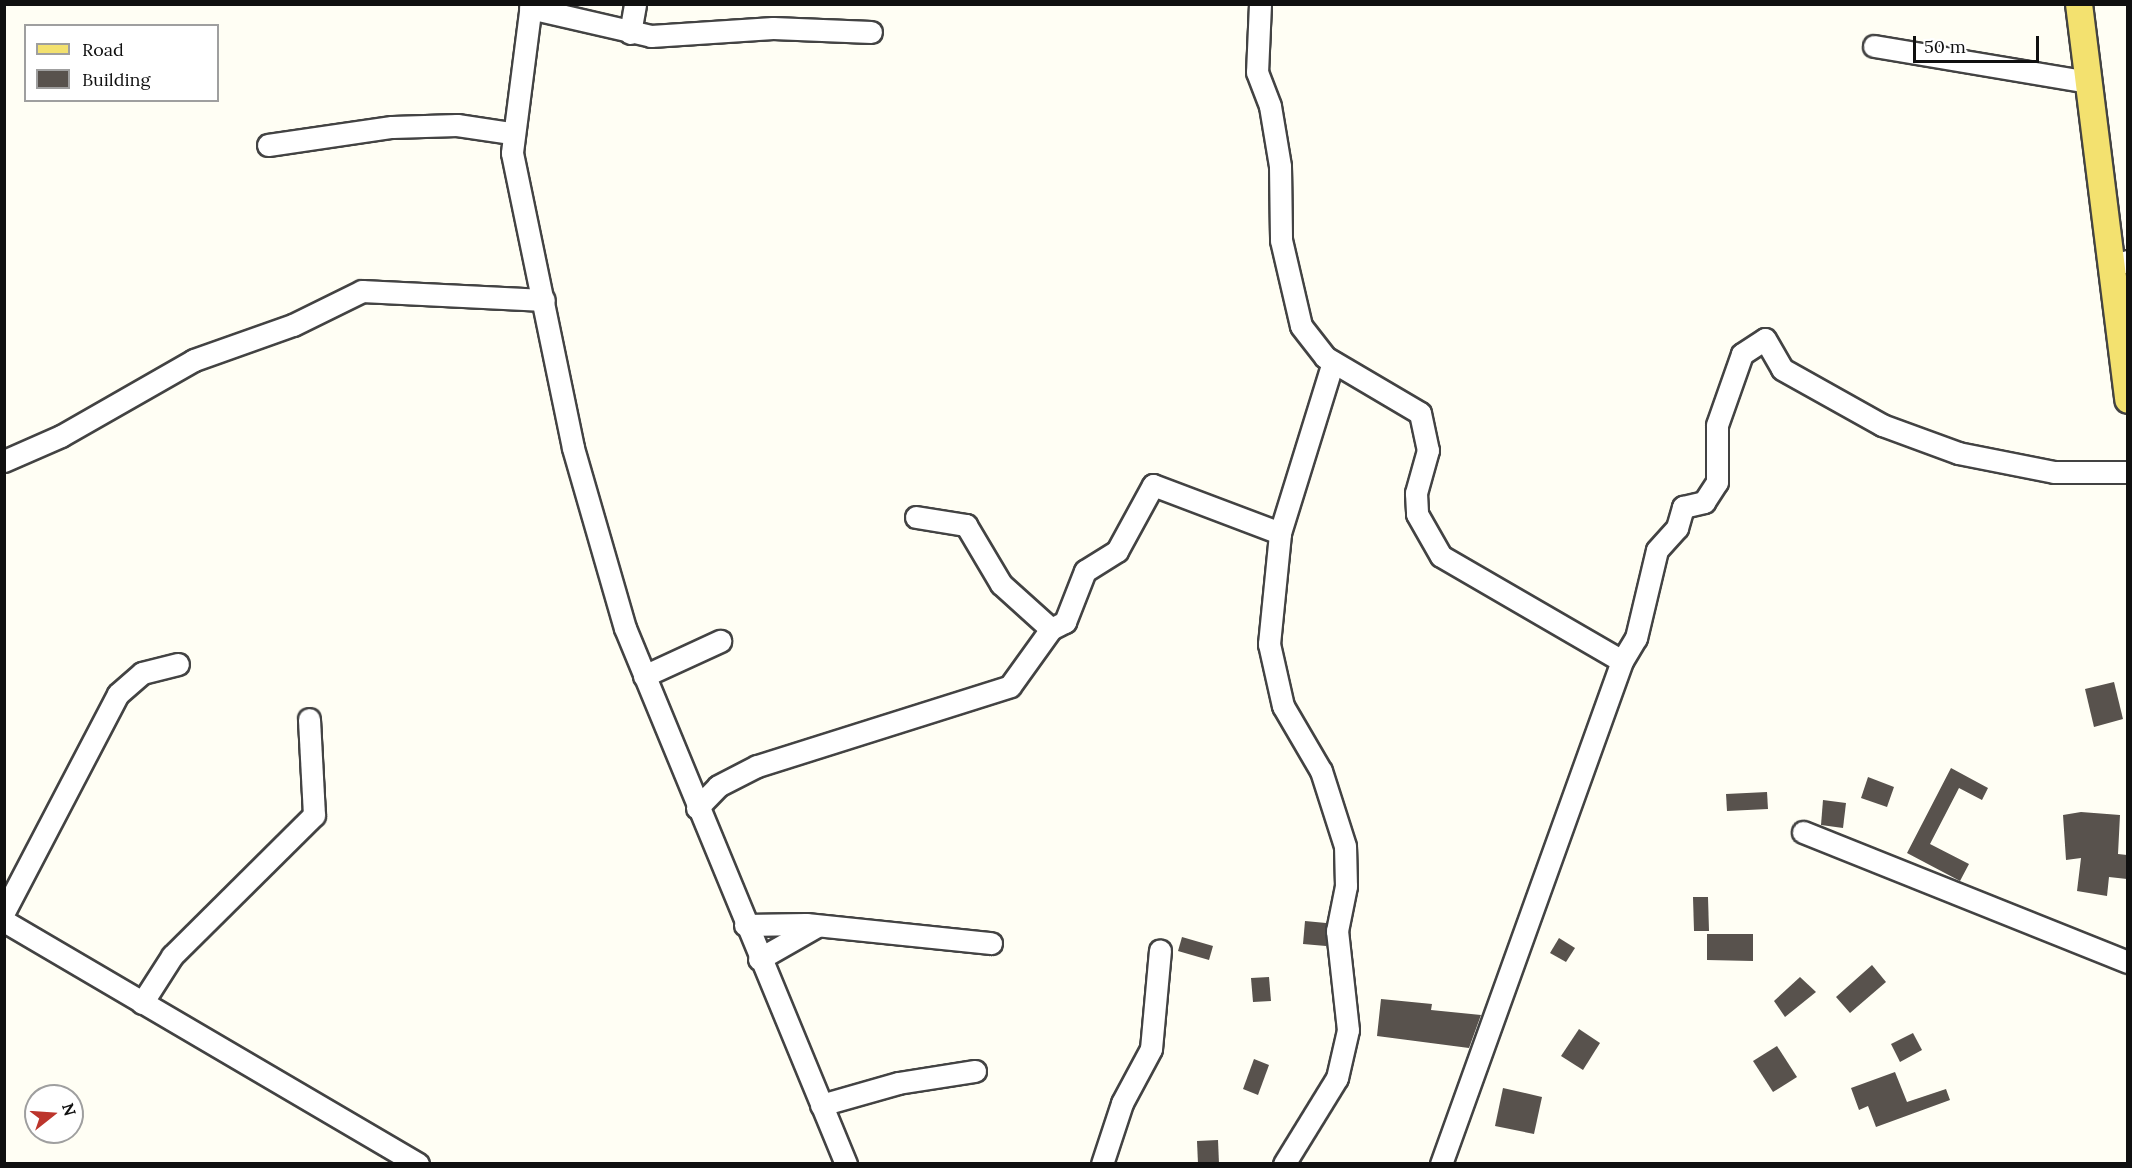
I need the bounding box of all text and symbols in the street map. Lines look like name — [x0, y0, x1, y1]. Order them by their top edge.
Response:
legend — [24, 24, 219, 102]
scale bar — [1916, 24, 2042, 62]
text: 50 m — [1924, 35, 1966, 58]
text: Road — [82, 38, 124, 61]
text: Building — [82, 68, 150, 91]
north arrow — [24, 1084, 84, 1144]
text: N — [58, 1100, 81, 1118]

